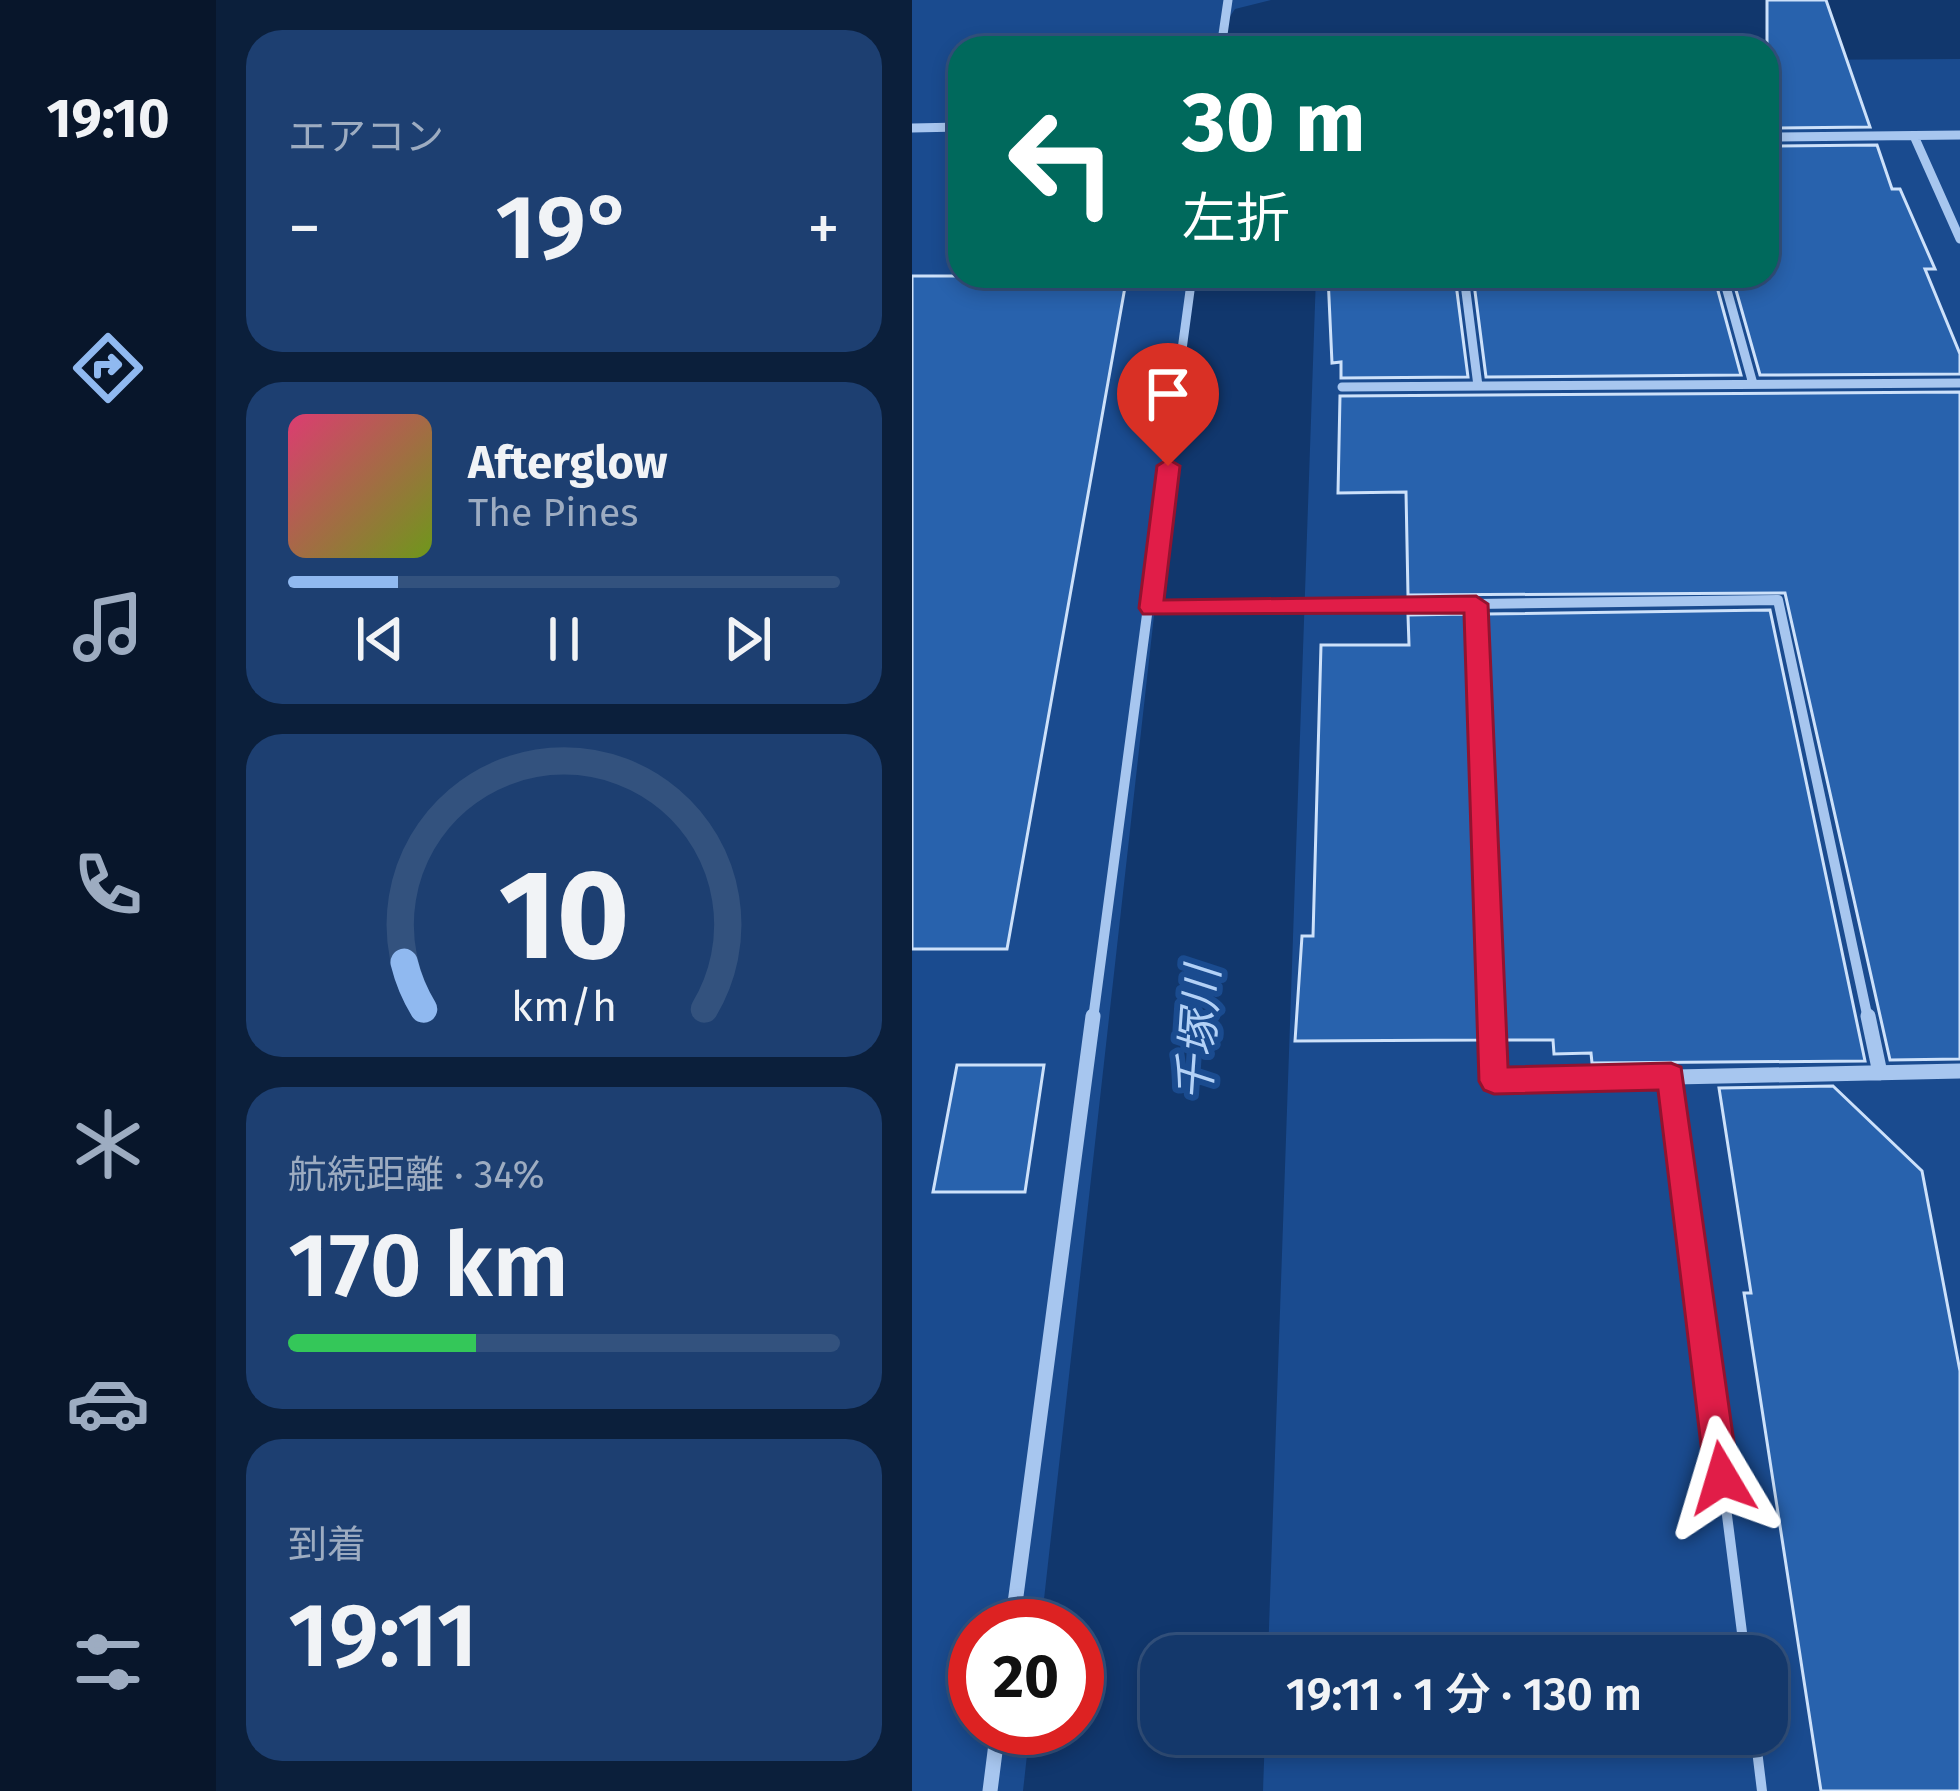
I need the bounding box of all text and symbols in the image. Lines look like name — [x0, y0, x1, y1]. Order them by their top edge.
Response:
text: 30 m — [1182, 72, 1366, 173]
icon: left — [984, 84, 1140, 240]
text: 19:10 — [46, 87, 170, 151]
text: エアコン — [288, 114, 444, 160]
text: 19° — [495, 174, 633, 282]
text: 左折 — [1182, 187, 1290, 251]
text: − — [288, 189, 321, 268]
text: + — [807, 189, 840, 268]
icon: directions — [66, 326, 150, 410]
pin — [1117, 343, 1219, 466]
icon: arrive — [1135, 361, 1201, 427]
text: Afterglow — [468, 436, 667, 490]
text: The Pines — [468, 490, 639, 536]
icon: music — [66, 585, 150, 669]
icon: previous — [347, 606, 413, 672]
icon: pause — [531, 606, 597, 672]
icon: next — [715, 606, 781, 672]
text: 10 — [499, 841, 629, 991]
icon: phone — [66, 843, 150, 927]
water label: 千塚川 — [1167, 961, 1231, 1103]
text: km/h — [511, 980, 617, 1031]
icon: climate — [66, 1102, 150, 1186]
text: 航続距離 · 34% — [288, 1152, 545, 1198]
text: 170 km — [288, 1212, 569, 1320]
icon: car — [66, 1361, 150, 1445]
position arrow — [1659, 1415, 1785, 1541]
text: 到着 — [288, 1522, 366, 1568]
text: 19:11 — [288, 1582, 478, 1690]
speed limit sign: 20 — [948, 1599, 1104, 1755]
icon: filters — [66, 1620, 150, 1704]
text: 19:11 · 1 分 · 130 m — [1286, 1668, 1642, 1722]

